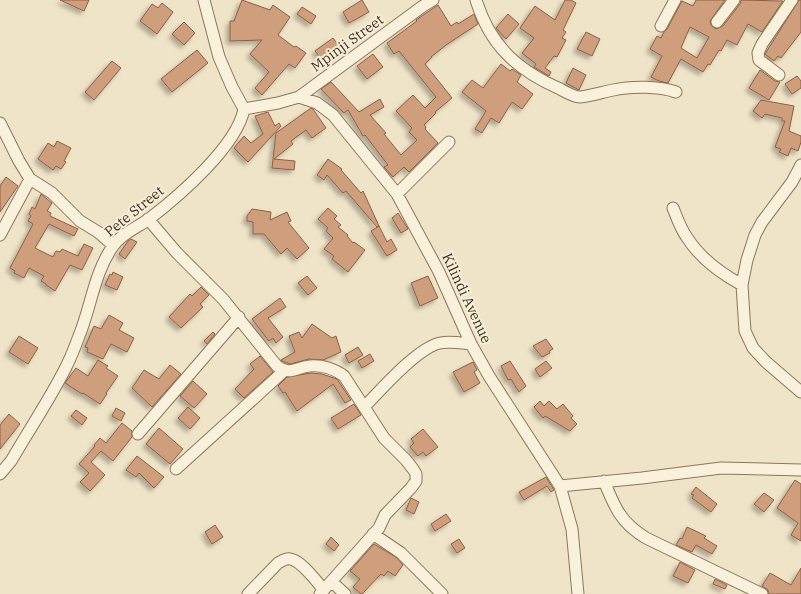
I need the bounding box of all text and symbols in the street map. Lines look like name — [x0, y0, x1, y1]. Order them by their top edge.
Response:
street label: Mpinji Street — [307, 11, 387, 75]
street label: Pete Street — [101, 182, 167, 240]
street label: Kilindi Avenue — [438, 250, 496, 346]

